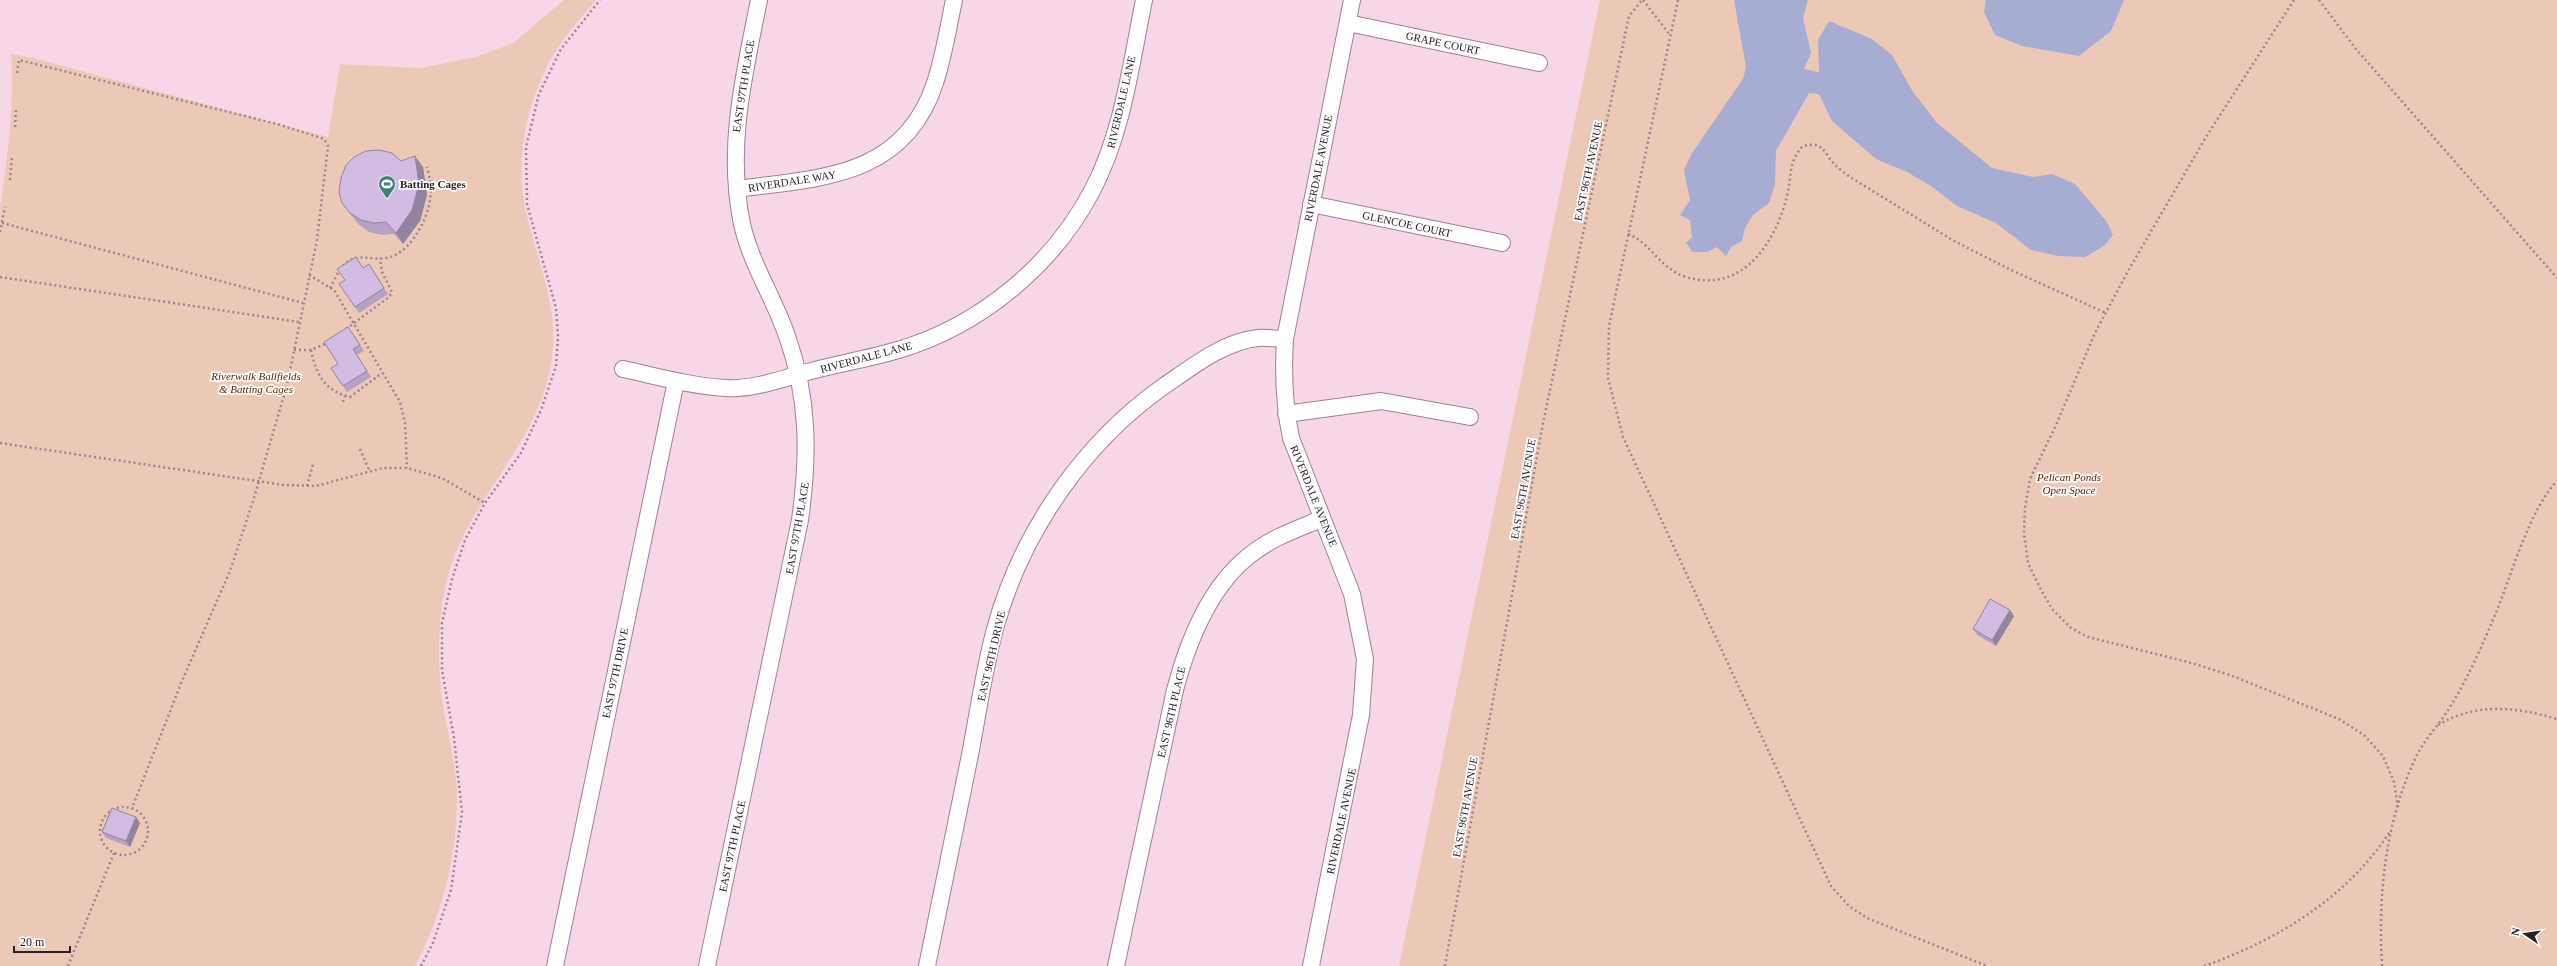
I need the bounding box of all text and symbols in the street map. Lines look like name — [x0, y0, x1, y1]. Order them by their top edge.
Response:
street label: GRAPE COURT — [1405, 29, 1481, 57]
street label: EAST 97TH PLACE — [730, 39, 756, 133]
street label: RIVERDALE LANE — [1105, 54, 1138, 149]
street label: RIVERDALE AVENUE — [1302, 113, 1334, 222]
street label: EAST 96TH AVENUE — [1572, 120, 1604, 222]
street label: RIVERDALE WAY — [747, 168, 837, 194]
sports icon: Batting Cages — [377, 174, 397, 199]
place label: Batting Cages — [400, 178, 466, 190]
street label: GLENCOE COURT — [1361, 209, 1453, 239]
street label: RIVERDALE LANE — [819, 339, 913, 375]
park label: Riverwalk Ballfields & Batting Cages — [210, 370, 301, 395]
street label: EAST 96TH AVENUE — [1508, 438, 1538, 540]
street label: RIVERDALE AVENUE — [1288, 444, 1340, 549]
park label: Pelican Ponds Open Space — [2036, 471, 2101, 496]
street label: EAST 97TH PLACE — [783, 481, 811, 575]
street label: EAST 96TH DRIVE — [975, 610, 1007, 702]
street label: EAST 97TH DRIVE — [600, 626, 630, 719]
street label: EAST 96TH PLACE — [1155, 665, 1187, 759]
street label: EAST 96TH AVENUE — [1450, 756, 1480, 858]
street label: RIVERDALE AVENUE — [1324, 767, 1358, 875]
street label: EAST 97TH PLACE — [716, 799, 748, 893]
north arrow — [2505, 914, 2545, 954]
text: N — [2509, 926, 2522, 937]
scale bar — [14, 928, 70, 954]
text: 20 m — [20, 935, 45, 949]

